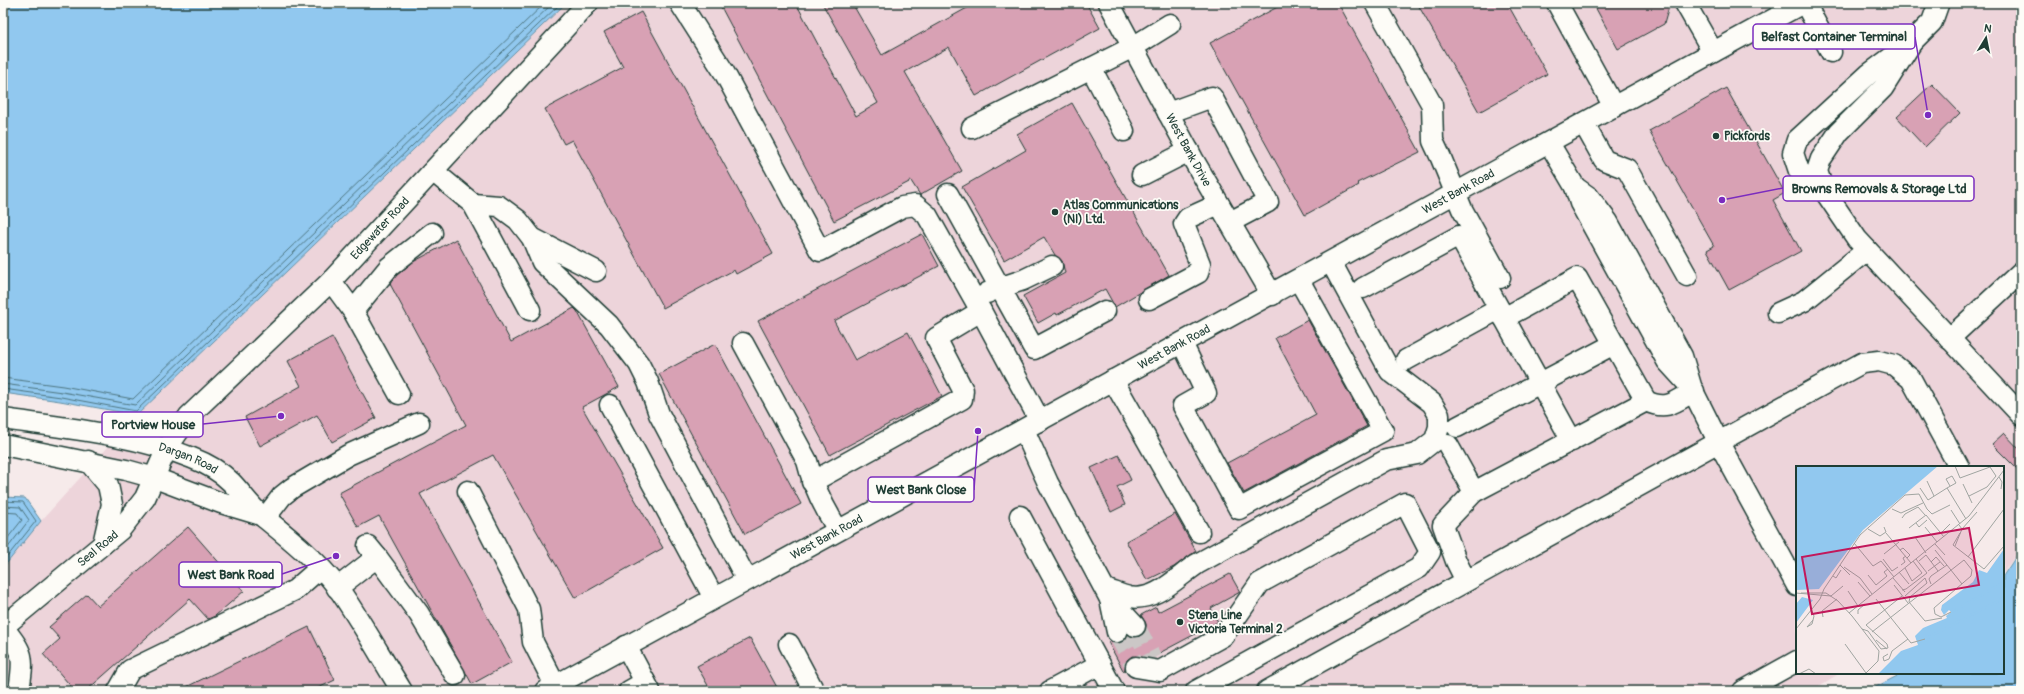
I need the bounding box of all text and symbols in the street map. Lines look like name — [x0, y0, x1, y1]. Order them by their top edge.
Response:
north arrow — [1966, 18, 2006, 58]
text: N — [1983, 22, 1993, 36]
callout: Belfast Container Terminal — [1753, 24, 1915, 49]
text: Belfast Container Terminal — [1761, 29, 1907, 45]
street label: West Bank Drive — [1162, 111, 1214, 189]
place label: Pickfords — [1724, 129, 1770, 144]
marker: Pickfords — [1711, 131, 1721, 141]
street label: West Bank Road — [1420, 166, 1498, 218]
callout: Browns Removals & Storage Ltd — [1783, 176, 1974, 201]
text: Browns Removals & Storage Ltd — [1791, 181, 1967, 197]
street label: Edgewater Road — [348, 194, 413, 263]
place label: Atlas Communications (NI) Ltd. — [1063, 198, 1179, 227]
marker: Atlas Communications (NI) Ltd. — [1050, 207, 1060, 217]
street label: West Bank Road — [1135, 321, 1213, 373]
callout: Portview House — [102, 412, 203, 437]
text: Portview House — [111, 417, 196, 433]
street label: Dargan Road — [157, 440, 221, 478]
inset map — [1796, 466, 2004, 674]
callout: West Bank Close — [868, 477, 974, 502]
text: West Bank Close — [876, 482, 967, 498]
street label: West Bank Road — [788, 512, 866, 563]
street label: Seal Road — [74, 527, 122, 570]
callout: West Bank Road — [179, 562, 282, 587]
text: West Bank Road — [188, 567, 274, 583]
place label: Stena Line Victoria Terminal 2 — [1188, 608, 1283, 637]
marker: Stena Line Victoria Terminal 2 — [1175, 617, 1185, 627]

